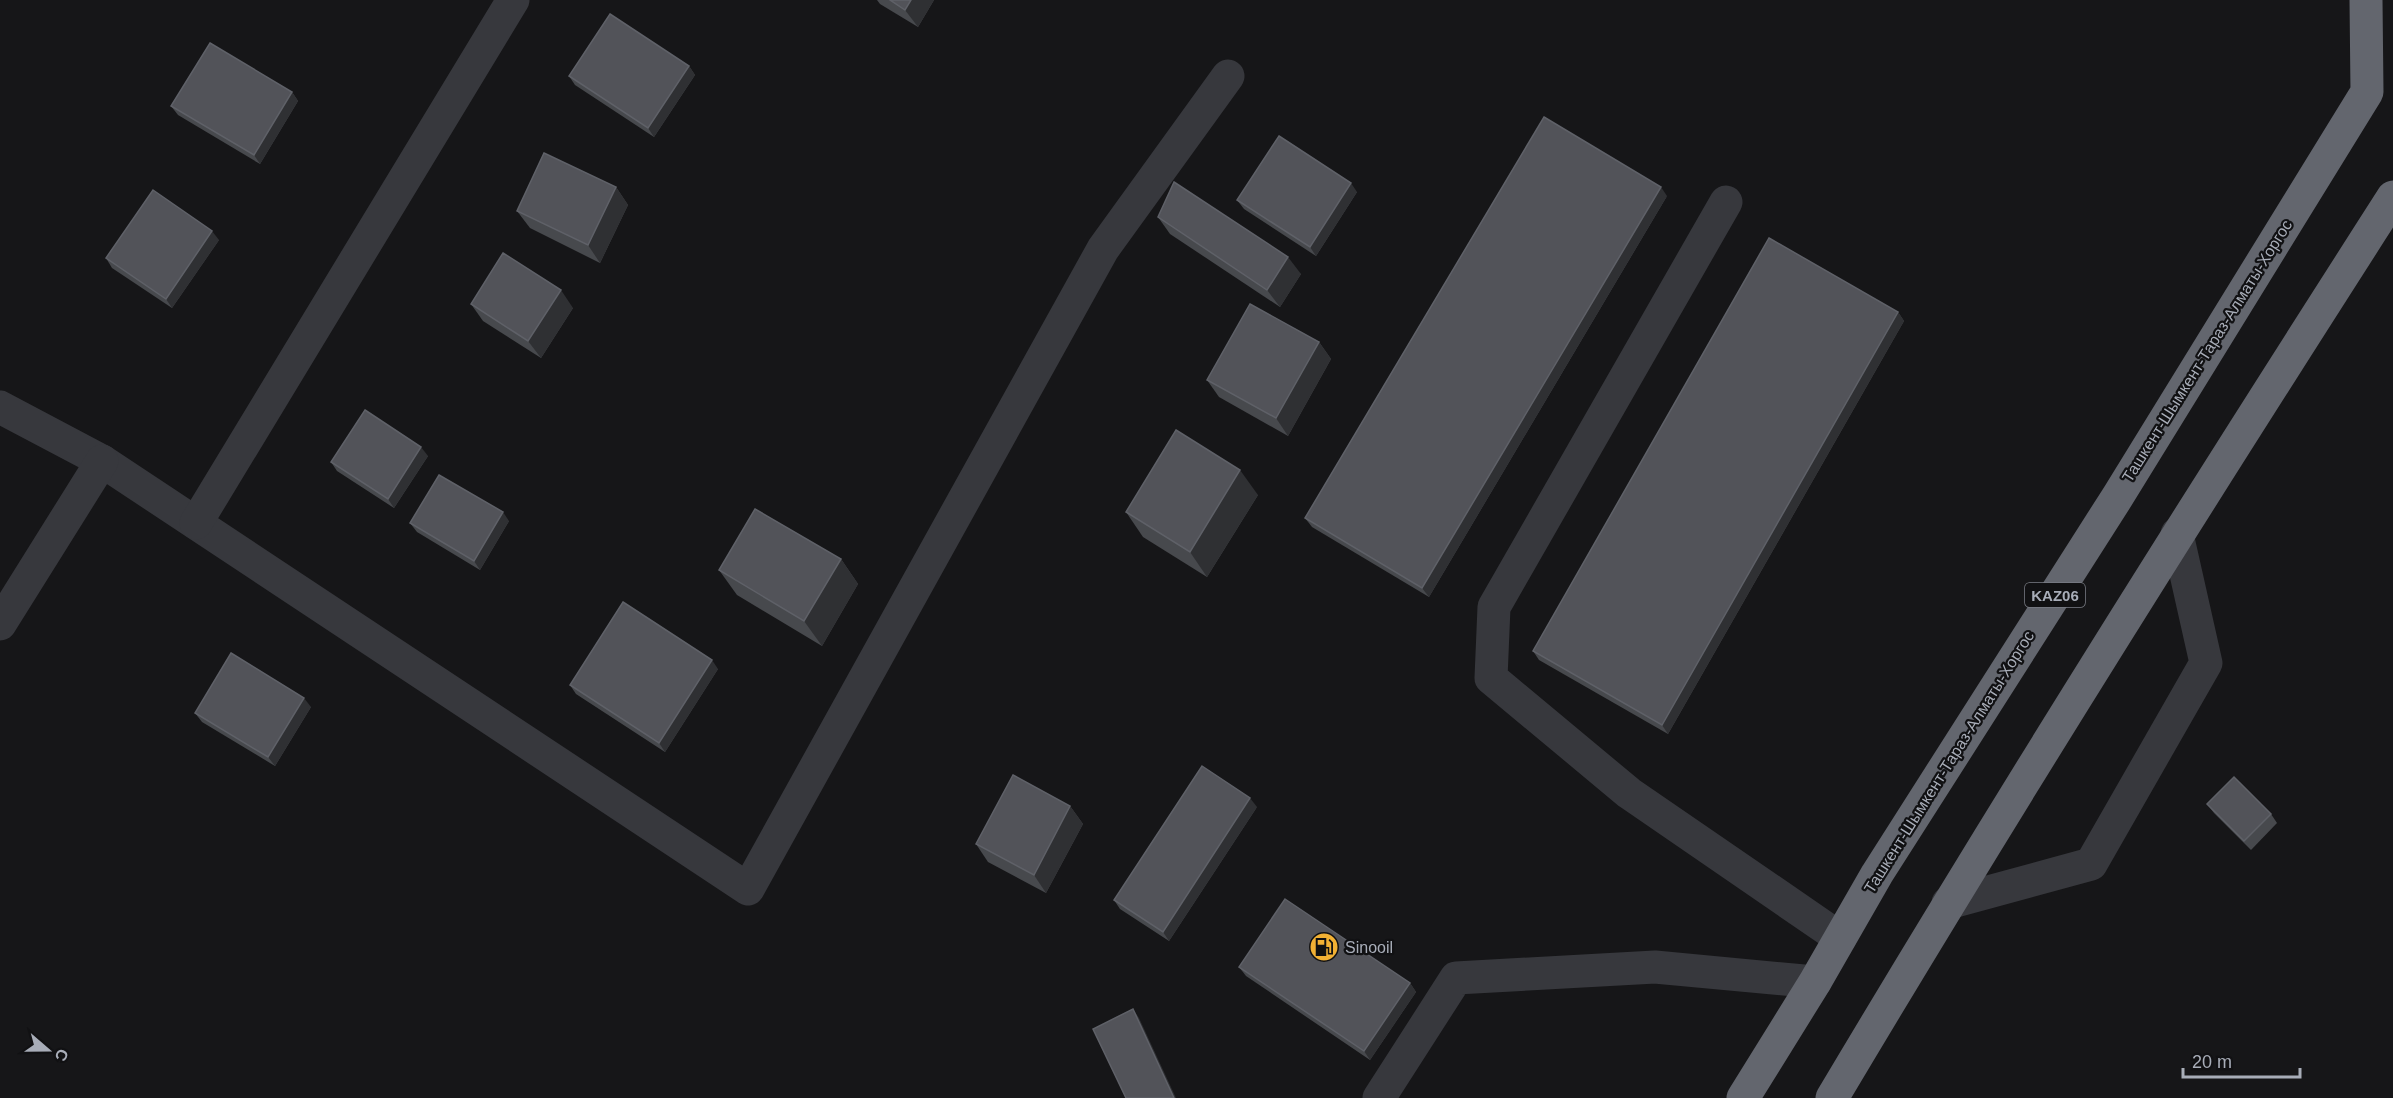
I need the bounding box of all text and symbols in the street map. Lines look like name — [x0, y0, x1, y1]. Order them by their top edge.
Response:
street label: Ташкент-Шымкент-Тараз-Алматы-Хоргос — [2119, 217, 2295, 485]
road number: KАZ06 — [2025, 583, 2085, 607]
street label: Ташкент-Шымкент-Тараз-Алматы-Хоргос — [1861, 628, 2037, 896]
fuel station icon: Sinooil — [1308, 931, 1340, 963]
place label: Sinooil — [1345, 939, 1393, 956]
north arrow — [18, 1020, 78, 1080]
scale bar — [2183, 1041, 2300, 1079]
text: С — [52, 1047, 72, 1064]
text: 20 m — [2192, 1052, 2232, 1072]

